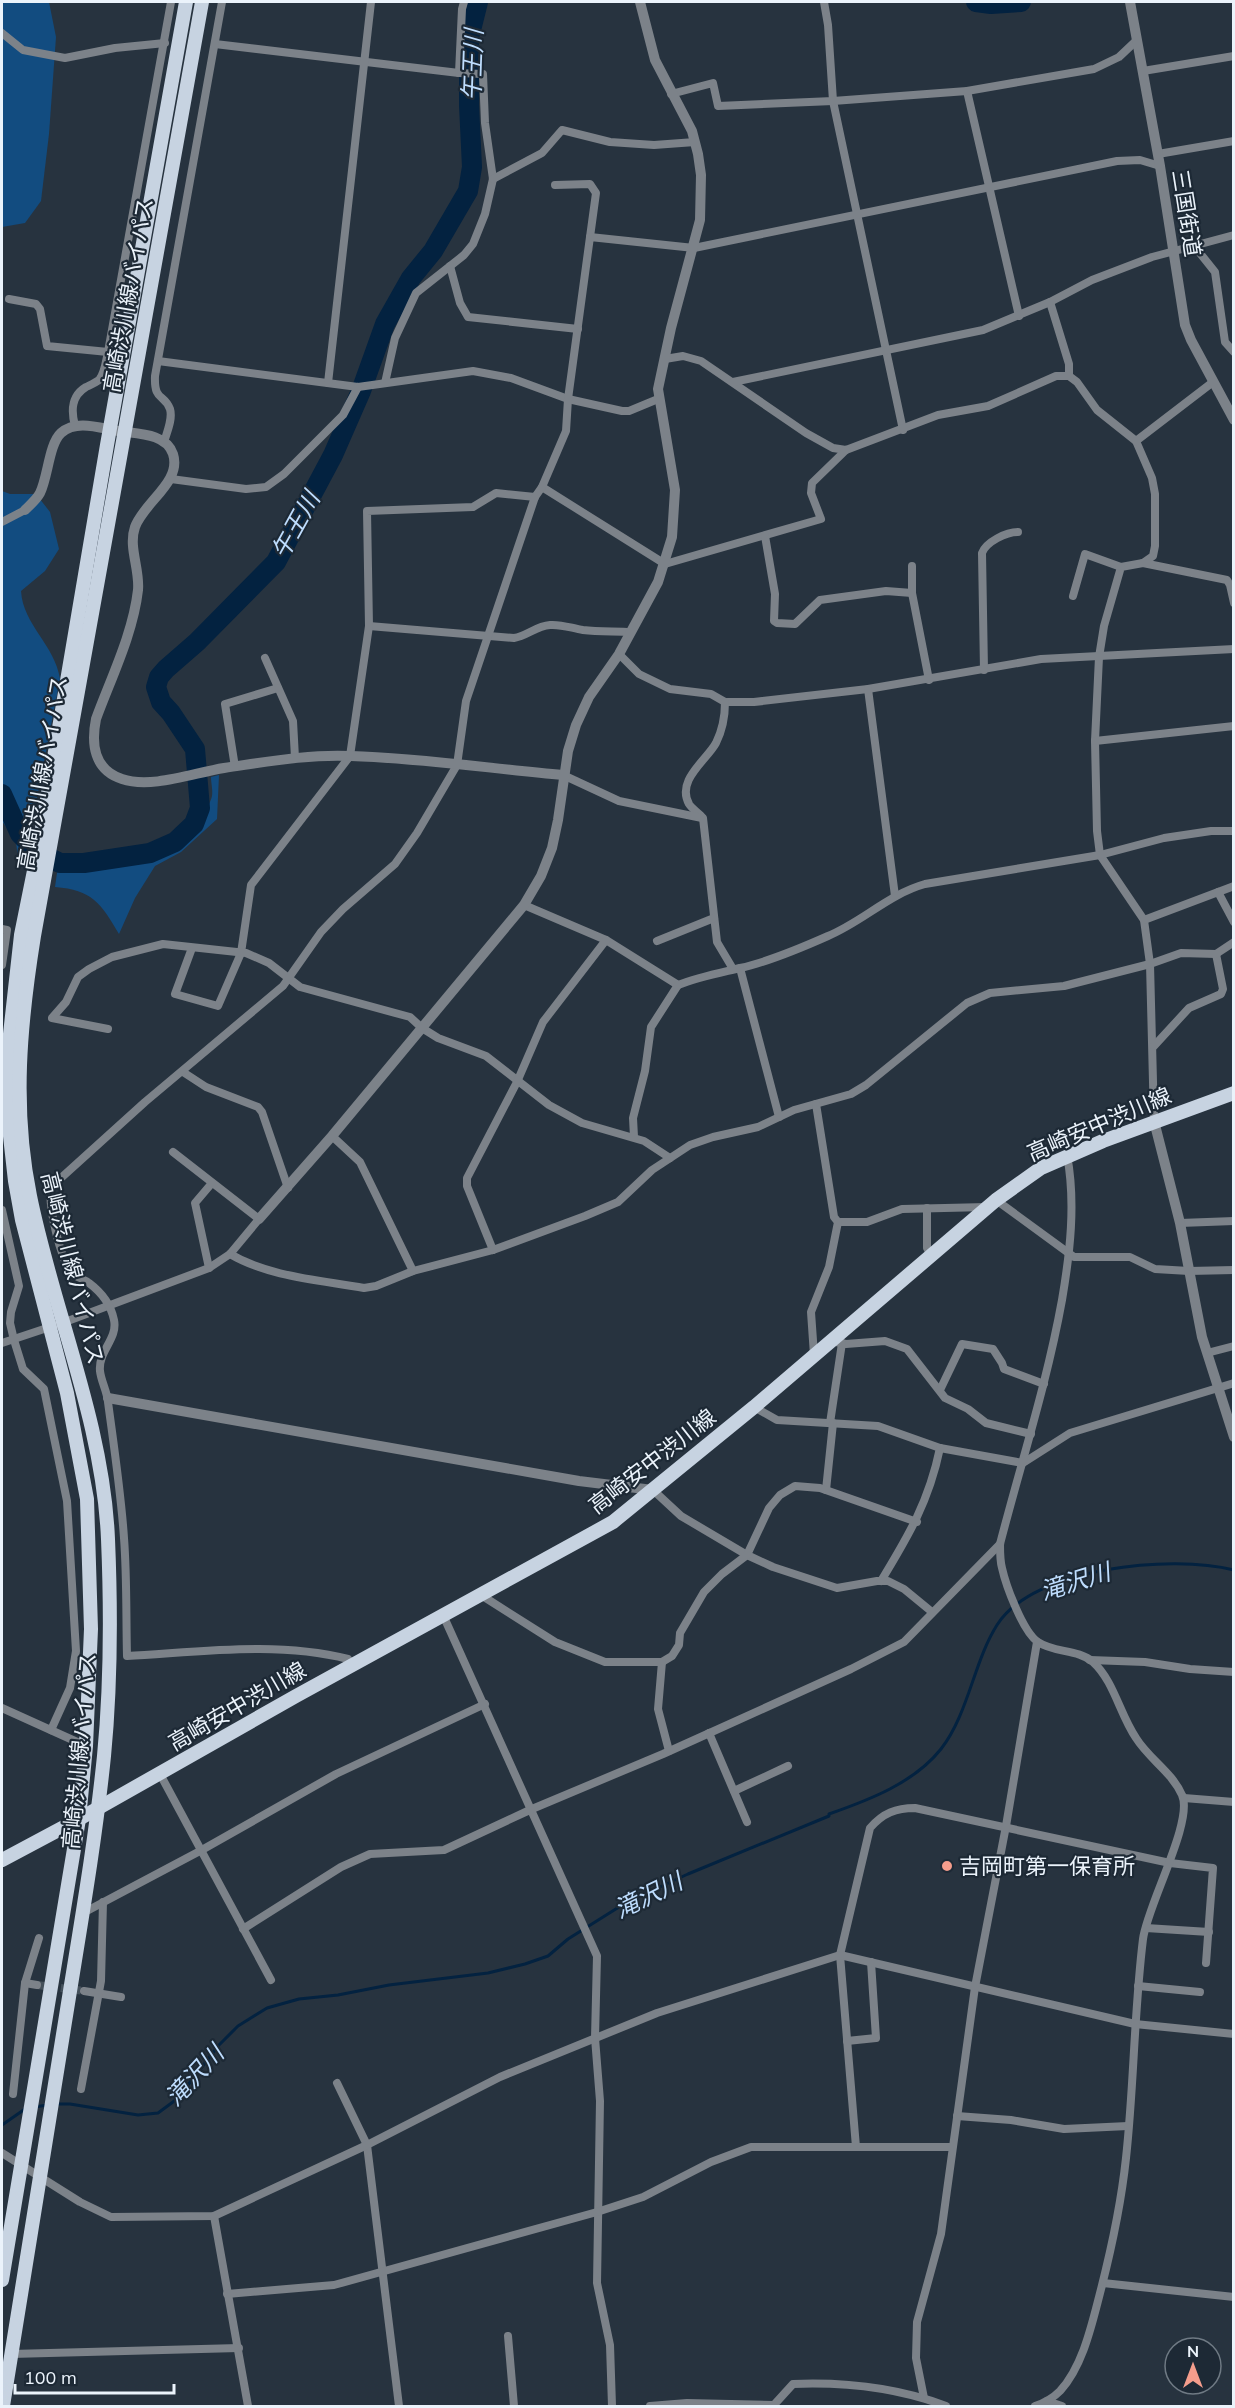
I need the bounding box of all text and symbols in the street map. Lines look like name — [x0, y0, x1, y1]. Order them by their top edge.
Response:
water label: 午王川 — [456, 26, 488, 102]
street label: 三国街道 — [1166, 167, 1208, 259]
street label: 高崎渋川線バイパス — [97, 195, 159, 395]
water label: 午王川 — [264, 484, 327, 564]
street label: 高崎渋川線バイパス — [11, 673, 73, 873]
street label: 高崎安中渋川線 — [1023, 1081, 1175, 1167]
street label: 高崎渋川線バイパス — [36, 1169, 110, 1367]
street label: 高崎安中渋川線 — [583, 1403, 721, 1519]
water label: 滝沢川 — [1036, 1555, 1117, 1606]
street label: 高崎渋川線バイパス — [56, 1651, 102, 1851]
street label: 高崎安中渋川線 — [163, 1655, 311, 1757]
place label: 吉岡町第一保育所 — [959, 1852, 1135, 1880]
marker: 吉岡町第一保育所 — [940, 1859, 954, 1873]
water label: 滝沢川 — [609, 1864, 690, 1924]
water label: 滝沢川 — [158, 2036, 232, 2112]
north arrow — [1163, 2336, 1223, 2396]
text: N — [1187, 2341, 1199, 2361]
scale bar — [15, 2357, 174, 2395]
text: 100 m — [24, 2366, 77, 2389]

